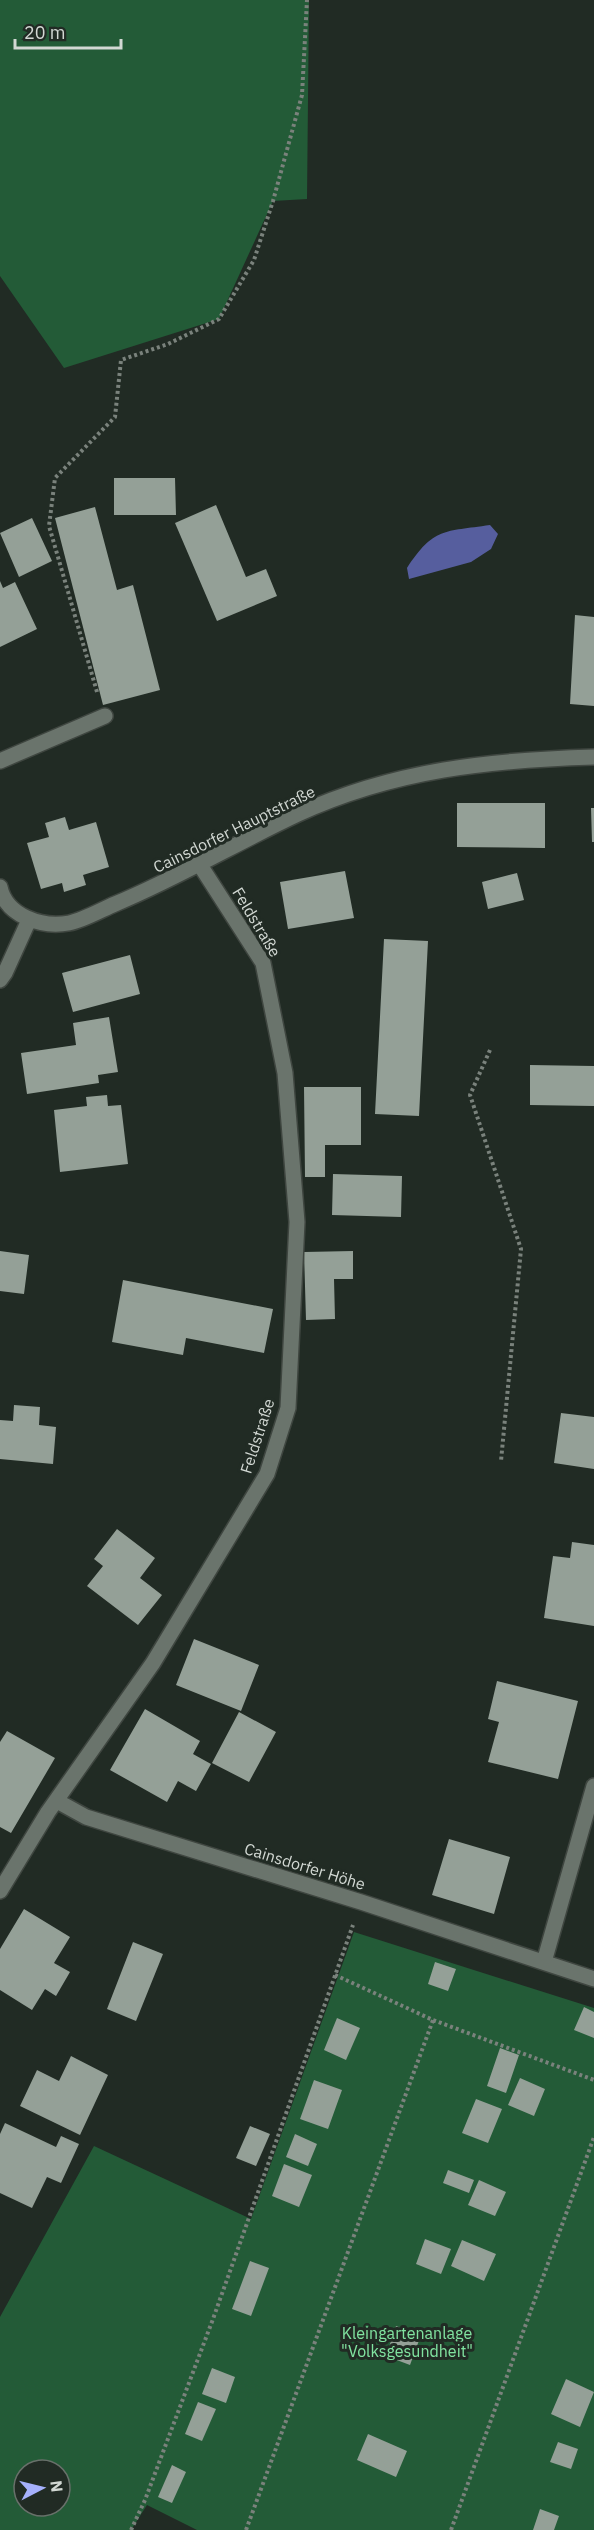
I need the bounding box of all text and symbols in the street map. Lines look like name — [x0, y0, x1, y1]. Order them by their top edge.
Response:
scale bar — [15, 12, 122, 50]
text: 20 m — [24, 21, 66, 44]
street label: Cainsdorfer Hauptstraße — [150, 781, 318, 877]
street label: Feldstraße — [228, 884, 286, 961]
street label: Feldstraße — [235, 1396, 279, 1476]
street label: Cainsdorfer Höhe — [242, 1838, 368, 1894]
park label: Kleingartenanlage "Volksgesundheit" — [341, 2323, 473, 2361]
north arrow — [12, 2458, 72, 2518]
text: N — [46, 2479, 68, 2493]

